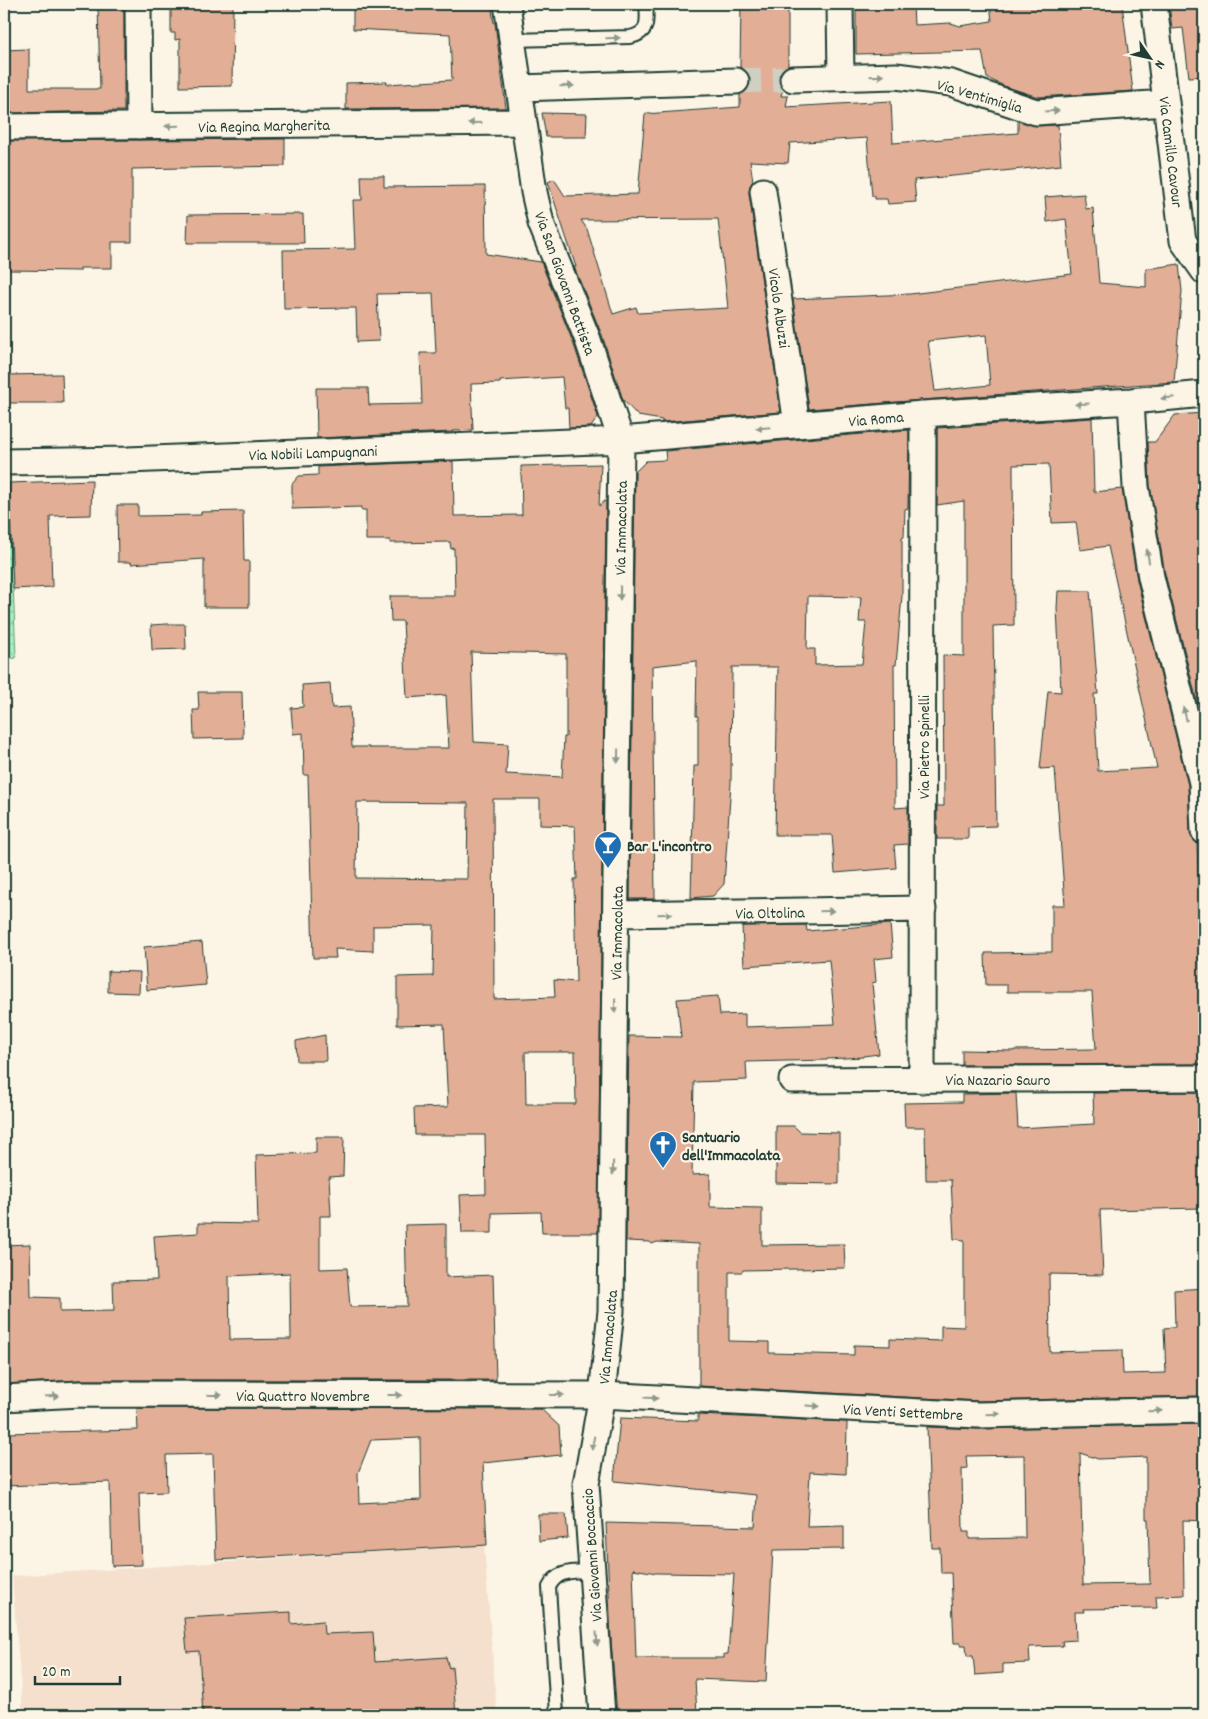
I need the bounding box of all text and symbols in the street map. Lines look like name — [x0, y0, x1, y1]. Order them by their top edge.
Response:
north arrow — [1126, 32, 1176, 82]
one-way arrow — [605, 33, 621, 41]
text: N — [1149, 56, 1169, 73]
one-way arrow — [869, 72, 885, 80]
street label: Via Ventimiglia — [934, 74, 1025, 121]
one-way arrow — [560, 82, 576, 90]
street label: Via Camillo Cavour — [1151, 96, 1188, 209]
one-way arrow — [1044, 106, 1060, 114]
street label: Via Regina Margherita — [198, 115, 331, 140]
one-way arrow — [467, 119, 483, 127]
one-way arrow — [164, 122, 180, 130]
street label: Via San Giovanni Battista — [527, 209, 600, 359]
street label: Vicolo Albuzzi — [761, 267, 795, 350]
one-way arrow — [1159, 394, 1175, 402]
one-way arrow — [1074, 401, 1090, 409]
street label: Via Roma — [848, 407, 905, 434]
one-way arrow — [755, 424, 771, 432]
street label: Via Nobili Lampugnani — [248, 441, 378, 468]
street label: Via Immacolata — [610, 480, 635, 575]
one-way arrow — [1143, 548, 1151, 564]
one-way arrow — [616, 586, 624, 602]
street label: Via Pietro Spinelli — [914, 695, 937, 799]
one-way arrow — [1181, 707, 1189, 722]
one-way arrow — [614, 748, 622, 764]
bar icon: Bar L'incontro — [593, 830, 623, 869]
place label: Bar L'incontro — [627, 836, 712, 859]
street label: Via Immacolata — [606, 885, 631, 980]
street label: Via Oltolina — [735, 902, 805, 927]
one-way arrow — [820, 906, 836, 914]
one-way arrow — [657, 909, 673, 917]
one-way arrow — [611, 998, 619, 1014]
street label: Via Nazario Sauro — [946, 1070, 1050, 1093]
place label: Santuario dell'Immacolata — [682, 1127, 782, 1168]
church icon: Santuario dell'Immacolata — [648, 1130, 678, 1169]
one-way arrow — [609, 1161, 617, 1177]
street label: Via Immacolata — [594, 1289, 625, 1385]
street label: Via Quattro Novembre — [236, 1386, 370, 1409]
one-way arrow — [45, 1391, 61, 1399]
one-way arrow — [207, 1391, 223, 1399]
one-way arrow — [387, 1391, 403, 1399]
one-way arrow — [550, 1391, 566, 1399]
one-way arrow — [643, 1394, 659, 1402]
street label: Via Venti Settembre — [842, 1399, 964, 1428]
one-way arrow — [805, 1402, 821, 1410]
one-way arrow — [1147, 1406, 1163, 1414]
one-way arrow — [985, 1410, 1001, 1418]
one-way arrow — [589, 1435, 597, 1451]
street label: Via Giovanni Boccaccio — [577, 1487, 610, 1622]
one-way arrow — [593, 1632, 601, 1648]
scale bar — [35, 1654, 120, 1686]
text: 20 m — [42, 1662, 70, 1684]

